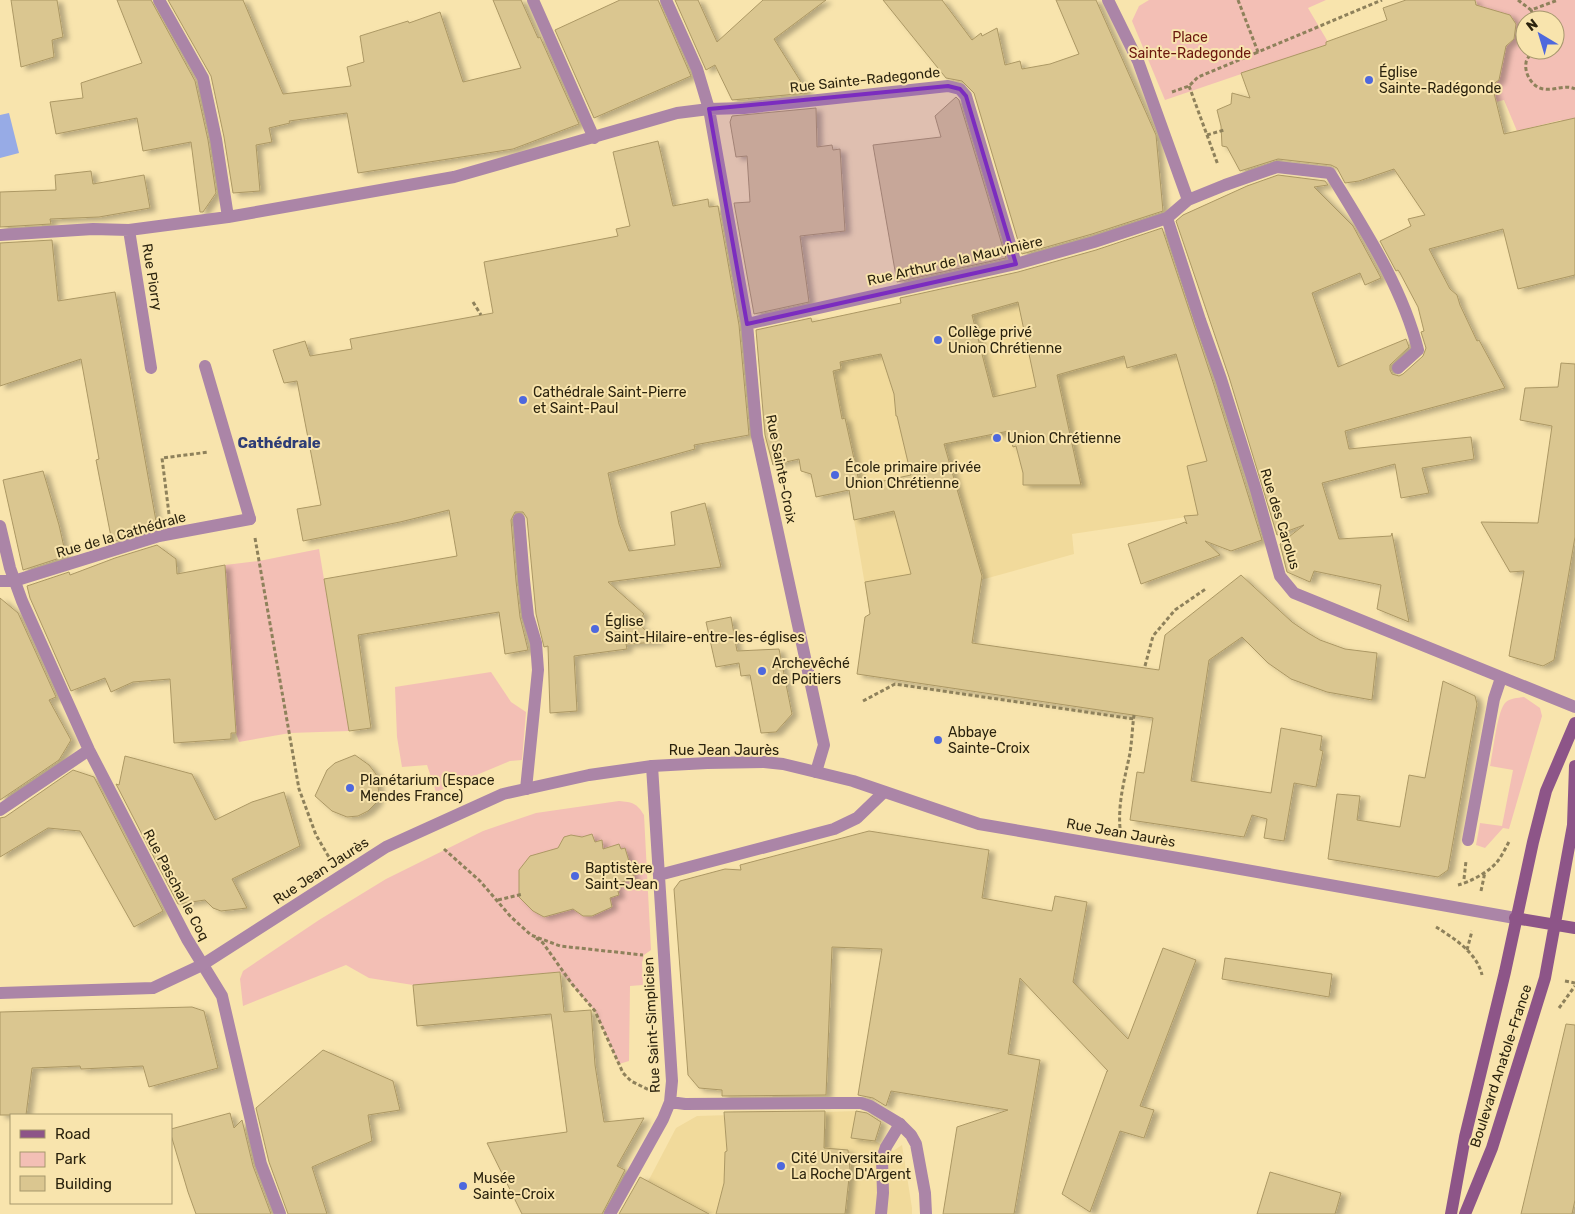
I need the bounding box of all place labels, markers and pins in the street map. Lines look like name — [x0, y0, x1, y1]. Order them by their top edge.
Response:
place label: Église Sainte-Radégonde — [1379, 63, 1501, 97]
marker: Église Sainte-Radégonde — [1363, 74, 1375, 86]
place label: Collège privé Union Chrétienne — [948, 324, 1062, 357]
marker: Collège privé Union Chrétienne — [932, 334, 944, 346]
place label: Cathédrale Saint-Pierre et Saint-Paul — [533, 384, 687, 417]
marker: Cathédrale Saint-Pierre et Saint-Paul — [517, 394, 529, 406]
place label: Union Chrétienne — [1007, 430, 1121, 447]
marker: Union Chrétienne — [991, 432, 1003, 444]
place label: École primaire privée Union Chrétienne — [845, 458, 981, 492]
marker: École primaire privée Union Chrétienne — [829, 469, 841, 481]
place label: Église Saint-Hilaire-entre-les-églises — [605, 612, 805, 646]
marker: Église Saint-Hilaire-entre-les-églises — [589, 623, 601, 635]
place label: Archevêché de Poitiers — [772, 655, 850, 688]
marker: Archevêché de Poitiers — [756, 665, 768, 677]
place label: Abbaye Sainte-Croix — [948, 724, 1030, 757]
marker: Abbaye Sainte-Croix — [932, 734, 944, 746]
place label: Planétarium (Espace Mendes France) — [360, 772, 495, 805]
marker: Planétarium (Espace Mendes France) — [344, 782, 356, 794]
place label: Baptistère Saint-Jean — [585, 860, 658, 893]
marker: Baptistère Saint-Jean — [569, 870, 581, 882]
place label: Cité Universitaire La Roche D'Argent — [791, 1150, 912, 1183]
marker: Cité Universitaire La Roche D'Argent — [775, 1160, 787, 1172]
place label: Musée Sainte-Croix — [473, 1170, 555, 1203]
marker: Musée Sainte-Croix — [457, 1180, 469, 1192]

